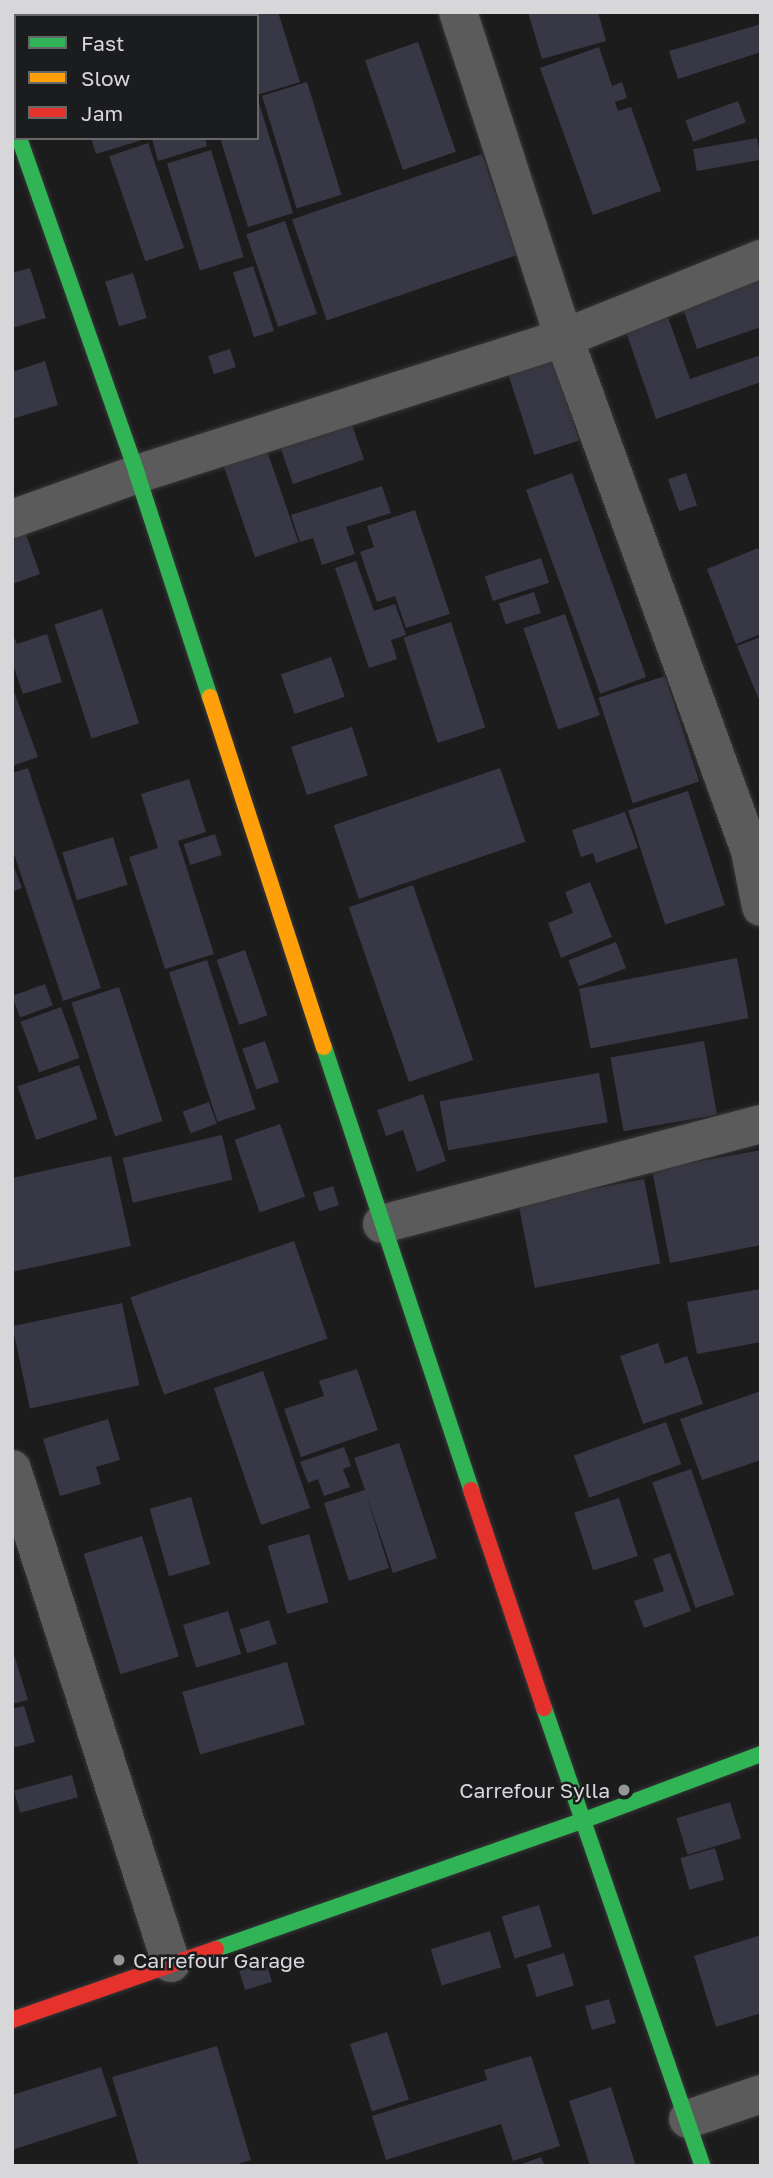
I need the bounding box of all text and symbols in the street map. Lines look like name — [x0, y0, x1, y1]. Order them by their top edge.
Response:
legend — [14, 14, 259, 140]
text: Fast — [81, 30, 124, 56]
text: Slow — [81, 65, 130, 91]
text: Jam — [81, 100, 123, 126]
place label: Carrefour Sylla — [459, 1777, 610, 1803]
marker: Carrefour Sylla — [616, 1782, 632, 1798]
place label: Carrefour Garage — [133, 1947, 305, 1973]
marker: Carrefour Garage — [111, 1952, 127, 1968]

